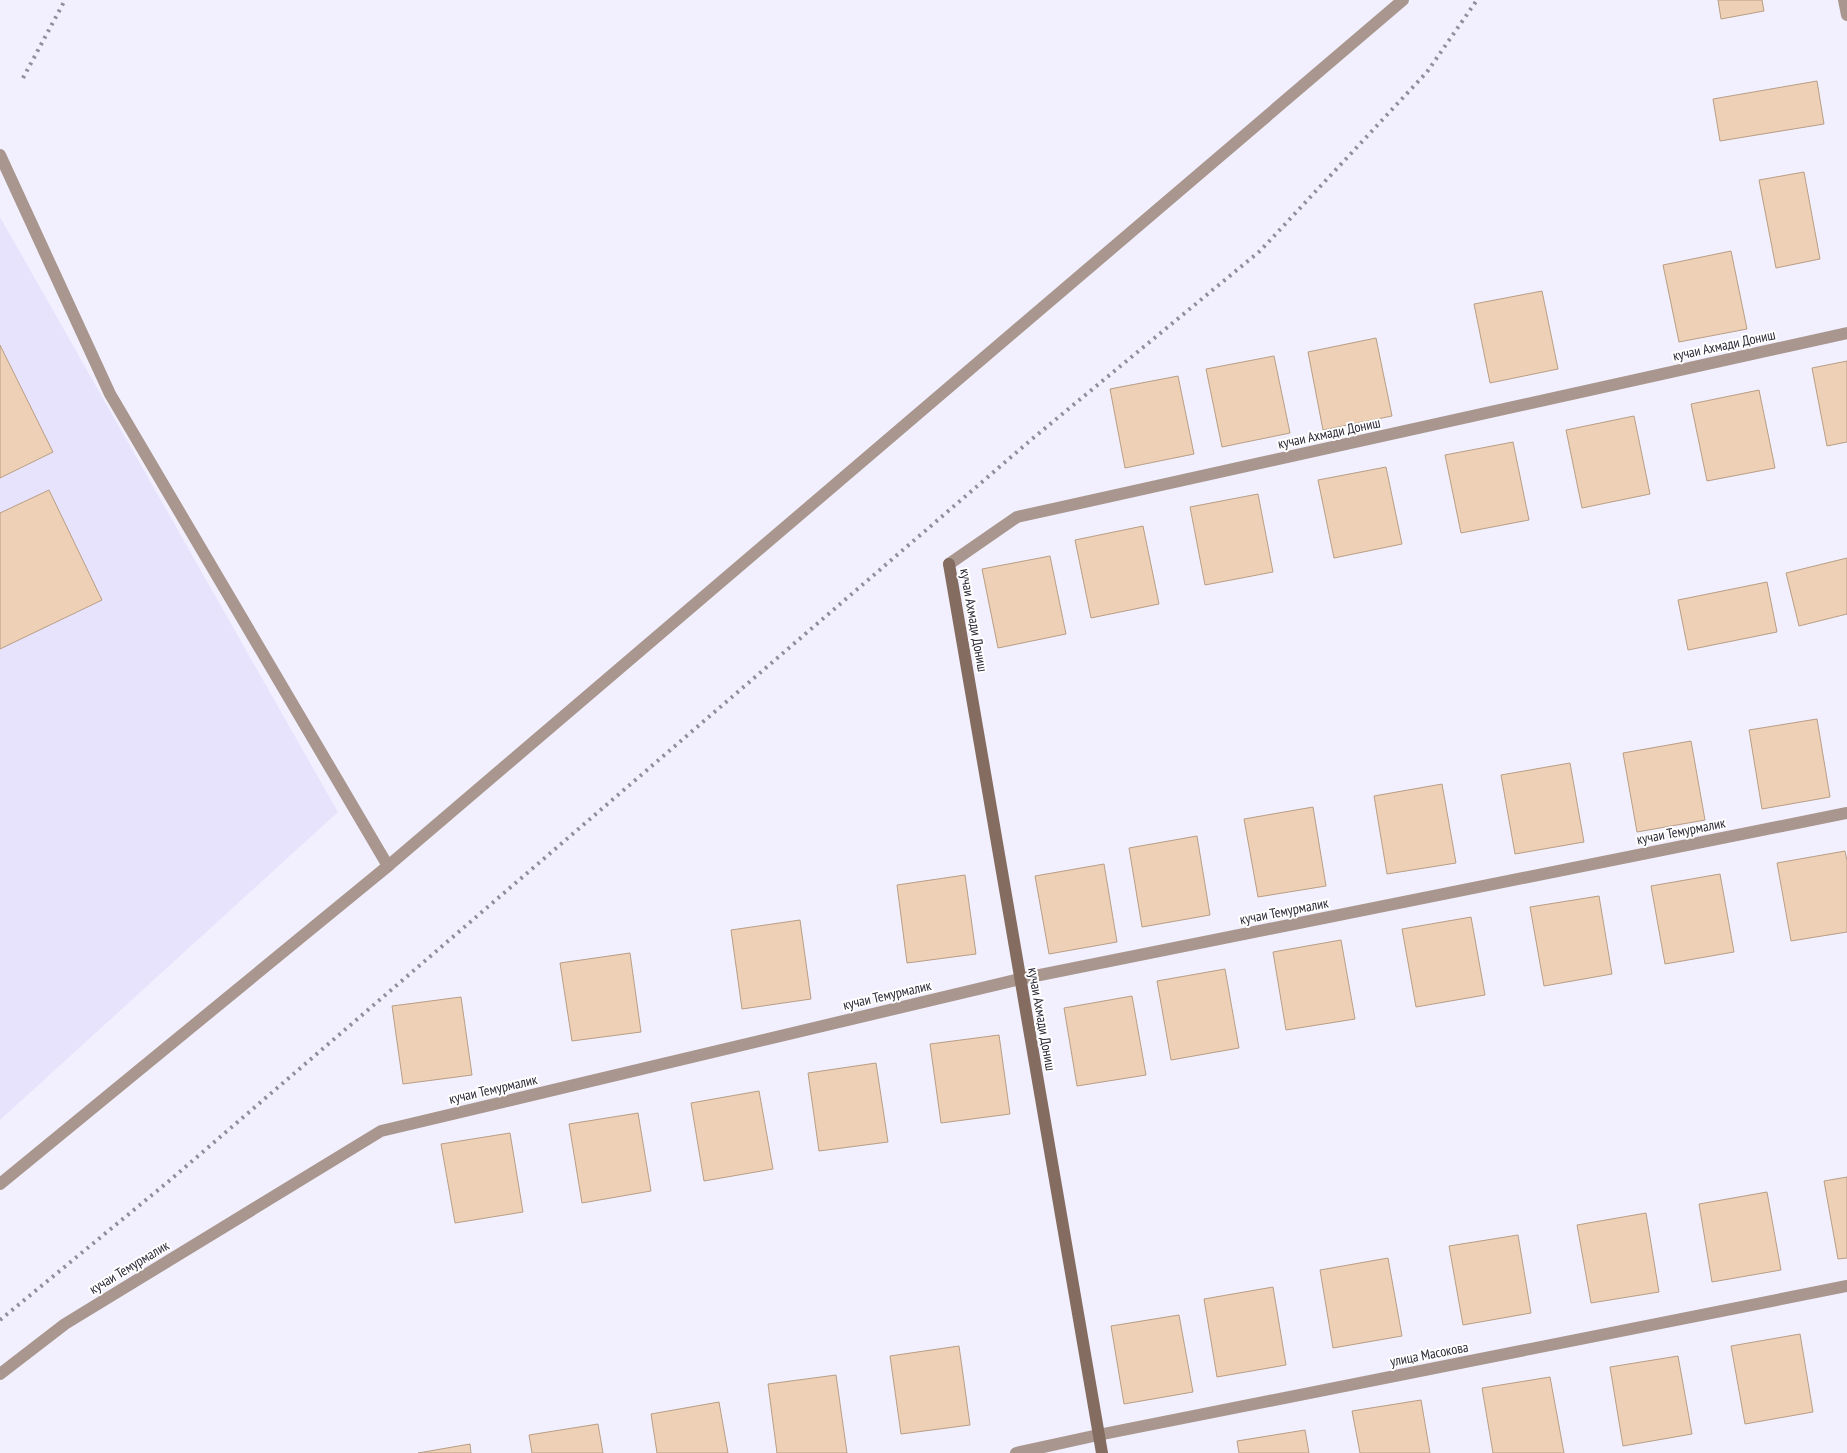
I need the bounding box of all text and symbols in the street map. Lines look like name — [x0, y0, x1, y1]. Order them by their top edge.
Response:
street label: кучаи Ахмади Дониш — [1671, 325, 1777, 365]
street label: кучаи Ахмади Дониш — [1276, 413, 1382, 453]
street label: кучаи Ахмади Дониш — [956, 567, 992, 673]
street label: кучаи Темурмалик — [1635, 813, 1727, 848]
street label: кучаи Темурмалик — [1238, 893, 1330, 928]
street label: кучаи Ахмади Дониш — [1024, 966, 1060, 1072]
street label: кучаи Темурмалик — [841, 976, 933, 1014]
street label: кучаи Темурмалик — [447, 1070, 539, 1108]
street label: кучаи Темурмалик — [86, 1236, 173, 1298]
street label: улица Масокова — [1388, 1338, 1470, 1370]

